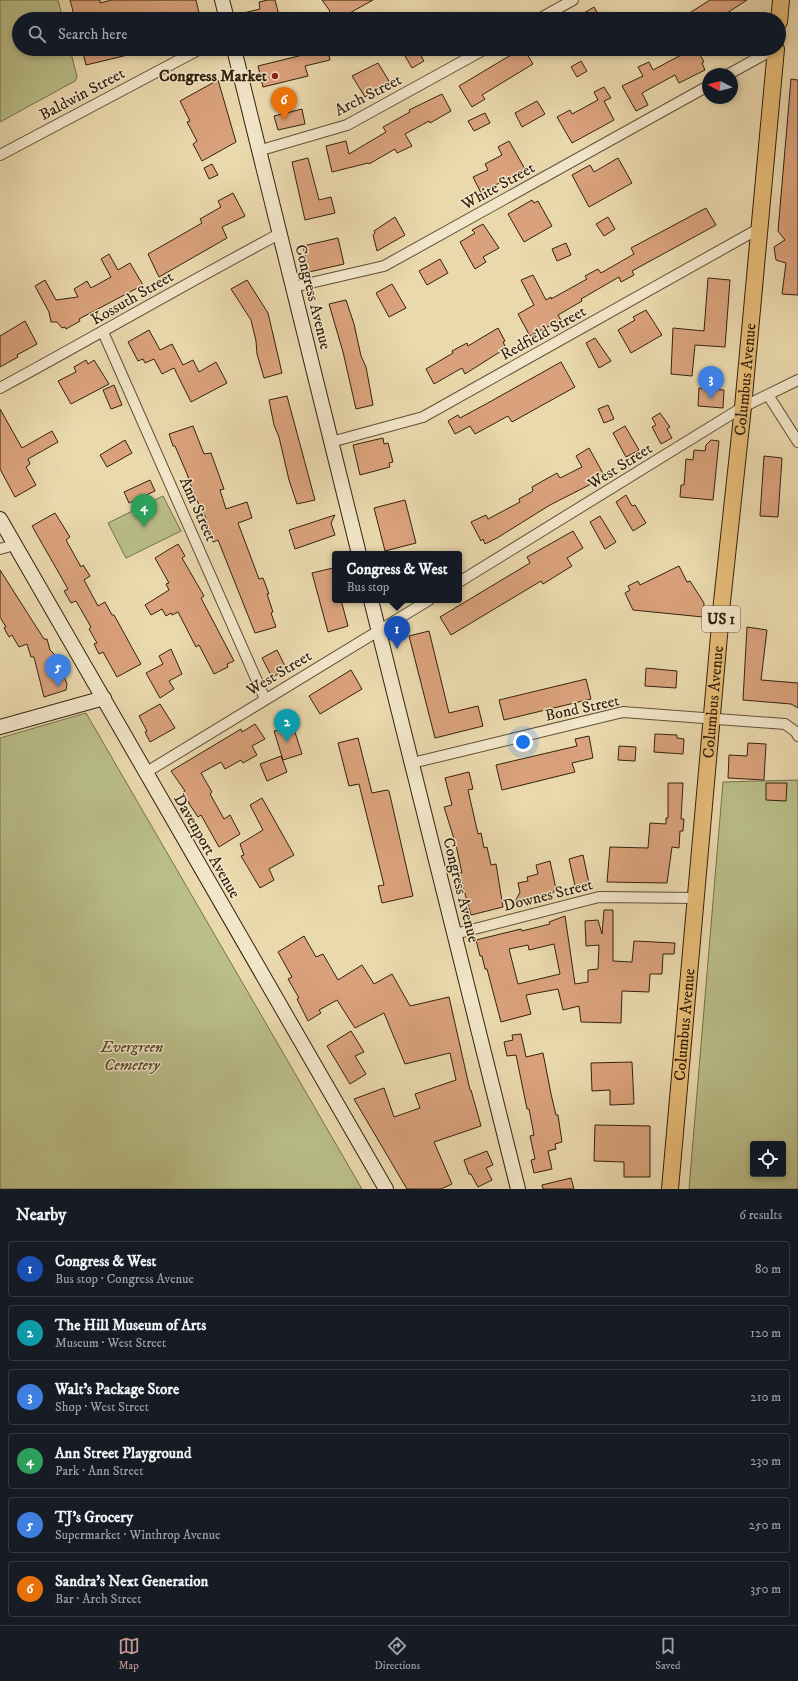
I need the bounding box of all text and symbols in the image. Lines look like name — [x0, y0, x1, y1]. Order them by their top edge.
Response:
search box — [12, 12, 786, 56]
icon: search — [26, 23, 48, 45]
text: Search here — [58, 25, 127, 44]
street label: Baldwin Street — [36, 63, 128, 125]
place label: Congress Market — [159, 66, 268, 86]
north arrow — [702, 68, 738, 104]
street label: Arch Street — [331, 70, 405, 120]
marker: Congress Market — [270, 71, 280, 81]
pin: 6 — [271, 87, 297, 120]
street label: White Street — [457, 158, 538, 215]
street label: Congress Avenue — [290, 242, 336, 352]
street label: Kossuth Street — [87, 266, 177, 330]
street label: Redfield Street — [497, 301, 589, 365]
street label: Columbus Avenue — [730, 322, 761, 437]
pin: 3 — [698, 366, 724, 399]
street label: West Street — [583, 438, 656, 494]
street label: Ann Street — [175, 474, 221, 544]
pin: 4 — [131, 494, 157, 527]
popup — [332, 551, 462, 603]
text: Congress & West — [346, 560, 448, 579]
text: Bus stop — [346, 579, 389, 595]
road number: US 1 — [702, 606, 740, 632]
pin: 1 — [384, 616, 410, 649]
street label: Columbus Avenue — [698, 644, 728, 759]
street label: West Street — [242, 646, 315, 701]
pin: 5 — [45, 654, 71, 687]
street label: Bond Street — [543, 690, 621, 726]
pin: 2 — [274, 709, 300, 742]
your location — [513, 732, 533, 752]
street label: Davenport Avenue — [169, 790, 245, 902]
street label: Congress Avenue — [438, 835, 484, 945]
street label: Downes Street — [501, 874, 595, 916]
street label: Columbus Avenue — [670, 967, 700, 1082]
park label: Evergreen Cemetery — [100, 1037, 163, 1075]
map controls — [750, 1141, 786, 1177]
button: locate — [750, 1141, 786, 1177]
text: Nearby — [16, 1204, 66, 1226]
text: 6 results — [739, 1207, 782, 1223]
text: Congress & West — [55, 1252, 156, 1271]
text: 1 — [28, 1261, 32, 1277]
text: 80 m — [755, 1261, 781, 1277]
text: Bus stop · Congress Avenue — [55, 1271, 194, 1287]
text: The Hill Museum of Arts — [55, 1316, 206, 1335]
text: 2 — [27, 1325, 33, 1341]
text: 120 m — [750, 1325, 781, 1341]
text: Museum · West Street — [55, 1335, 166, 1351]
text: Walt's Package Store — [55, 1380, 179, 1399]
text: 3 — [28, 1389, 32, 1405]
text: 210 m — [750, 1389, 781, 1405]
text: Shop · West Street — [55, 1399, 149, 1415]
text: Ann Street Playground — [55, 1444, 191, 1463]
text: 4 — [26, 1453, 34, 1469]
text: 230 m — [750, 1453, 781, 1469]
text: Park · Ann Street — [55, 1463, 143, 1479]
text: TJ's Grocery — [55, 1508, 133, 1527]
text: 5 — [27, 1517, 33, 1533]
text: 250 m — [749, 1517, 781, 1533]
text: Supermarket · Winthrop Avenue — [55, 1527, 220, 1543]
text: Sandra's Next Generation — [55, 1572, 208, 1591]
text: 6 — [27, 1581, 33, 1597]
text: 350 m — [750, 1581, 781, 1597]
text: Bar · Arch Street — [55, 1591, 141, 1607]
tab: Map — [118, 1635, 140, 1673]
tab: Directions — [375, 1635, 420, 1673]
tab: Saved — [655, 1635, 680, 1673]

